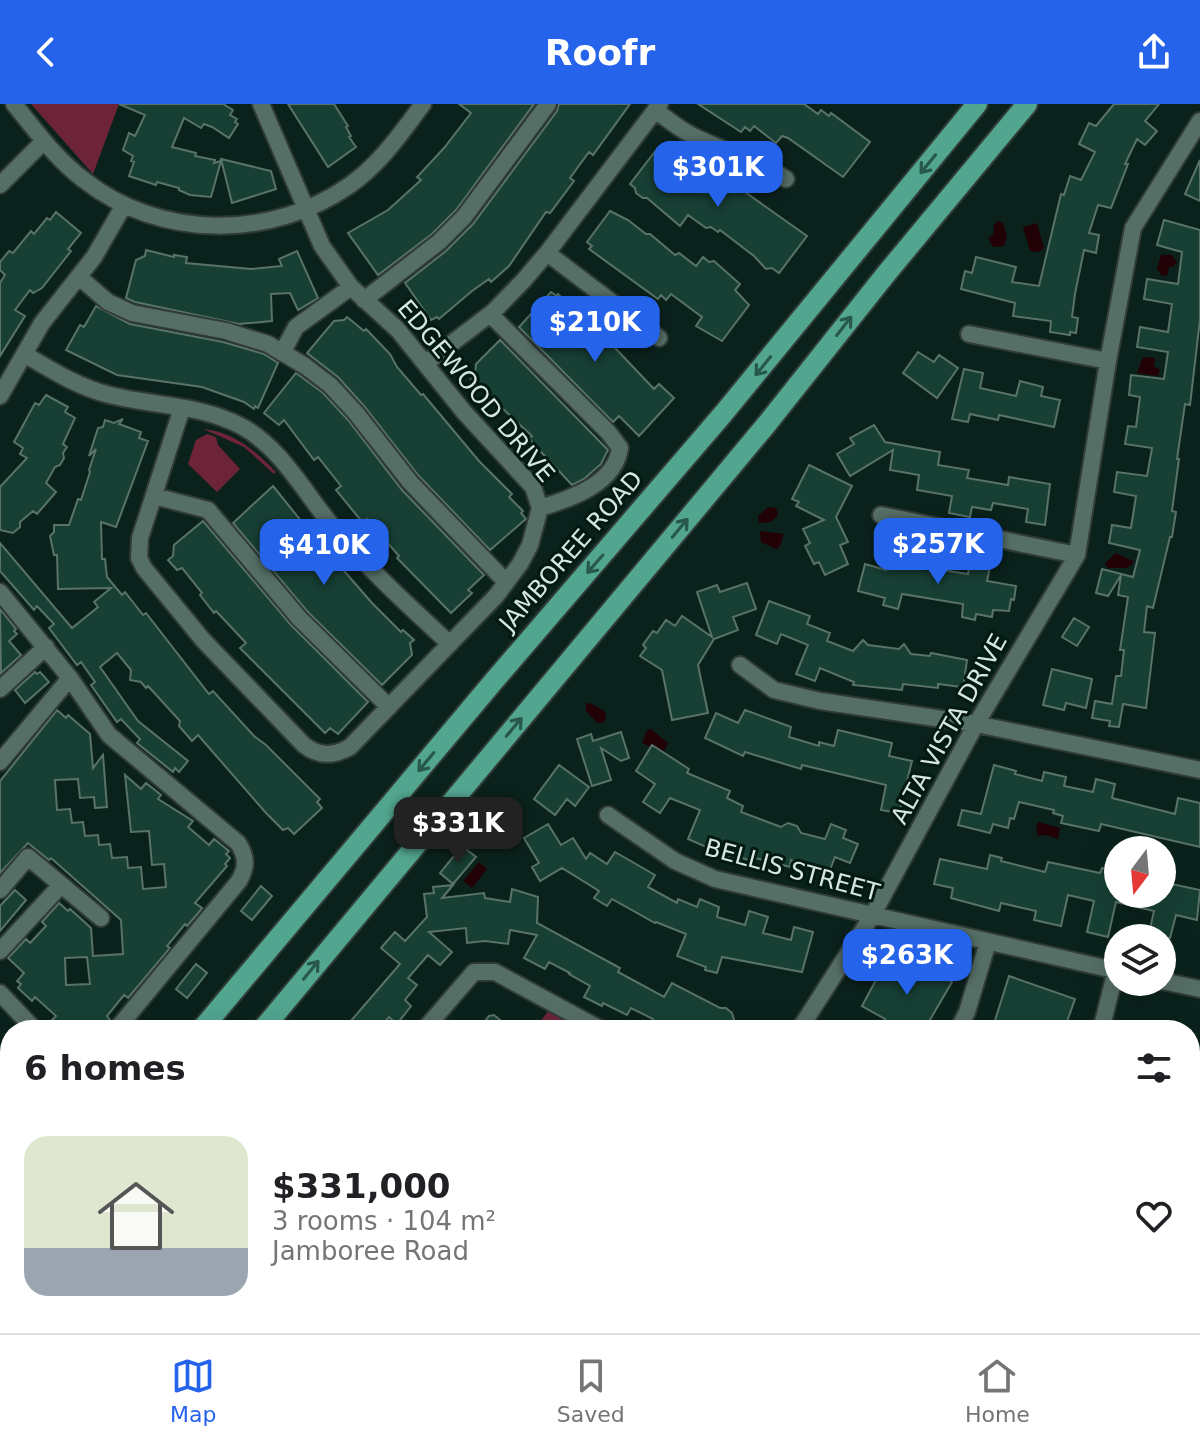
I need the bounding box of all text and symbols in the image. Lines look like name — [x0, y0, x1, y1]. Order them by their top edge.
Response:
icon: back — [24, 30, 68, 74]
icon: share — [1132, 30, 1176, 74]
text: Roofr — [545, 32, 655, 73]
pin: $301K — [662, 141, 774, 209]
text: $301K — [672, 152, 764, 182]
one-way arrow — [919, 154, 937, 175]
street label: EDGEWOOD DRIVE — [392, 294, 560, 488]
pin: $210K — [539, 296, 651, 364]
text: $210K — [549, 307, 641, 337]
one-way arrow — [836, 316, 853, 337]
one-way arrow — [754, 355, 772, 376]
street label: JAMBOREE ROAD — [492, 465, 648, 638]
one-way arrow — [671, 518, 689, 538]
pin: $257K — [882, 518, 994, 586]
pin: $410K — [268, 519, 380, 587]
text: $257K — [892, 529, 984, 559]
text: $410K — [278, 530, 370, 560]
one-way arrow — [586, 553, 604, 573]
street label: ALTA VISTA DRIVE — [885, 629, 1013, 829]
one-way arrow — [505, 717, 523, 738]
one-way arrow — [417, 751, 435, 771]
pin: $331K — [402, 797, 514, 865]
text: $331K — [412, 808, 504, 838]
street label: BELLIS STREET — [702, 833, 883, 907]
north arrow — [1104, 836, 1176, 908]
map controls — [1104, 836, 1176, 996]
button: layers — [1104, 924, 1176, 996]
pin: $263K — [851, 929, 963, 997]
text: $263K — [861, 940, 953, 970]
one-way arrow — [302, 960, 320, 981]
icon: filters — [1132, 1046, 1176, 1090]
text: 6 homes — [24, 1048, 186, 1088]
text: $331,000 — [272, 1166, 451, 1206]
icon: home — [88, 1168, 184, 1264]
icon: heart — [1132, 1194, 1176, 1238]
text: 3 rooms · 104 m² — [272, 1206, 496, 1236]
text: Jamboree Road — [272, 1236, 469, 1266]
tab: Map — [170, 1354, 217, 1427]
tab: Saved — [557, 1354, 625, 1427]
tab: Home — [965, 1354, 1030, 1427]

